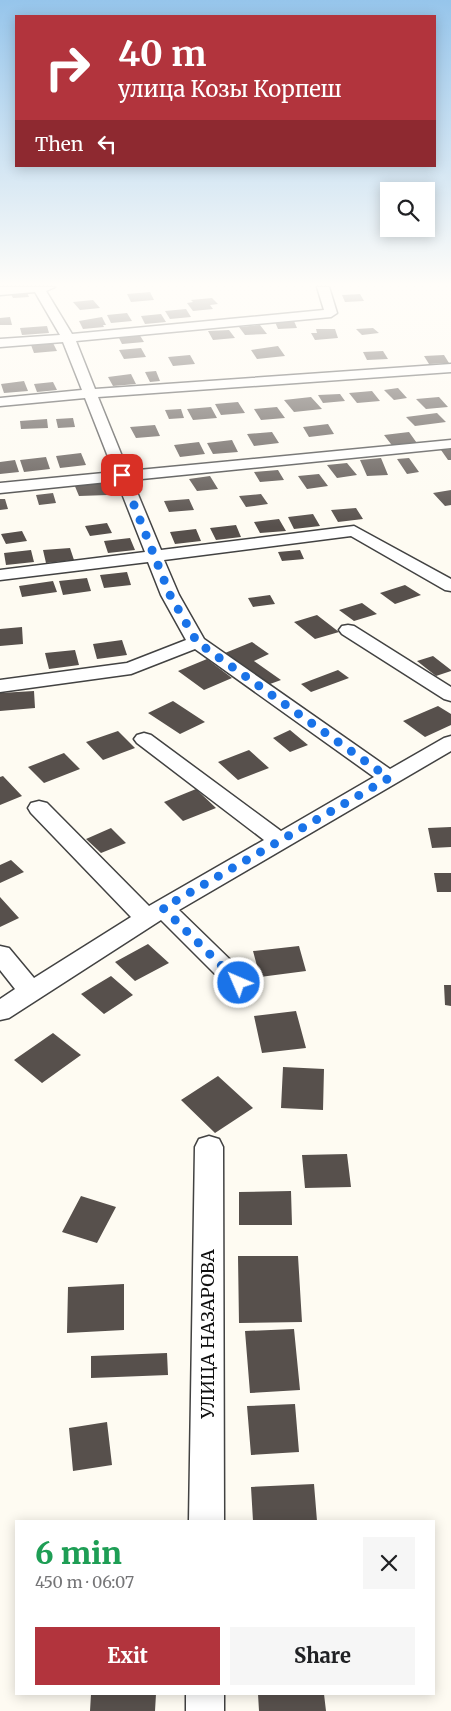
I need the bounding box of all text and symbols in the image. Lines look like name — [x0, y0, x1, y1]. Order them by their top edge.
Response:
text: 40 m — [118, 32, 206, 76]
icon: right — [35, 35, 100, 100]
text: улица Козы Корпеш — [118, 75, 342, 103]
icon: left — [93, 130, 121, 158]
text: Then — [35, 132, 83, 156]
map controls — [380, 182, 435, 237]
button: search — [380, 182, 435, 237]
pin — [101, 454, 143, 496]
icon: arrive — [108, 461, 136, 489]
position arrow — [212, 956, 264, 1008]
street label: УЛИЦА НАЗАРОВА — [196, 1249, 219, 1420]
text: 6 min — [35, 1534, 122, 1572]
button: close — [363, 1537, 415, 1589]
text: 450 m · 06:07 — [35, 1572, 134, 1592]
button: Exit — [35, 1627, 220, 1685]
button: Share — [230, 1627, 415, 1685]

